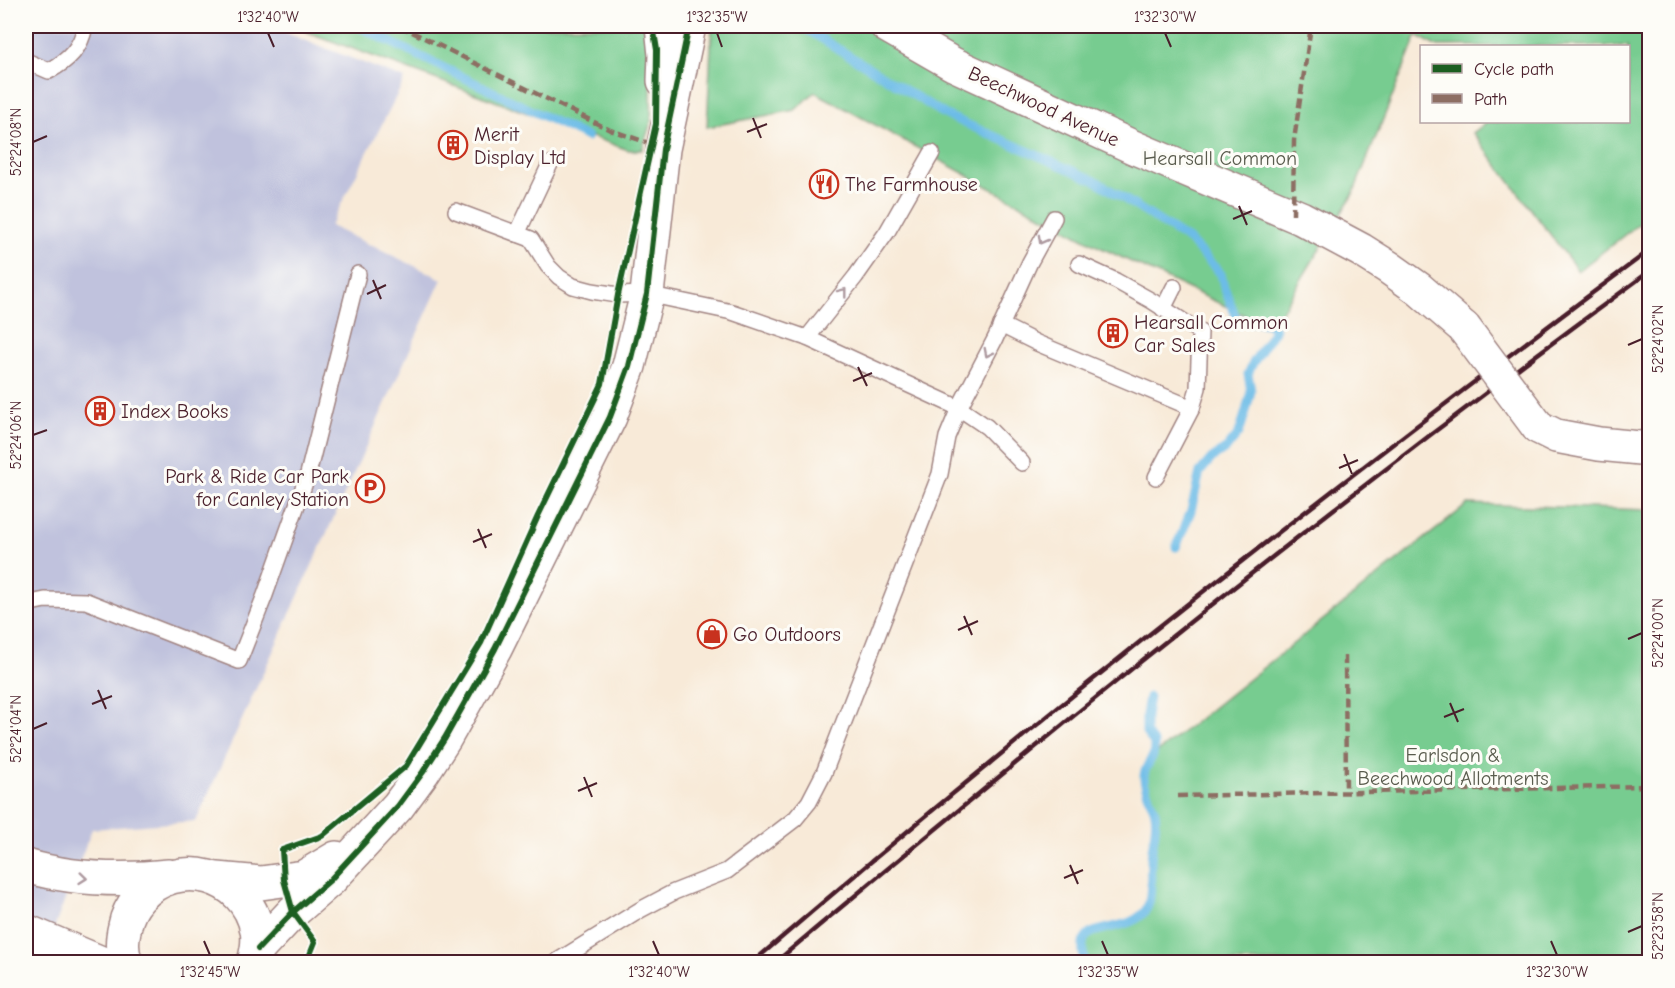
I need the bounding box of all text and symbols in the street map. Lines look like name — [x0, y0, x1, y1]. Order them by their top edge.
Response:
text: 1°32'40"W — [237, 8, 299, 26]
text: 1°32'35"W — [687, 8, 747, 26]
text: 1°32'30"W — [1134, 8, 1196, 26]
legend — [1420, 45, 1630, 123]
text: Cycle path — [1474, 59, 1554, 80]
street label: Beechwood Avenue — [965, 61, 1123, 151]
text: Path — [1474, 89, 1507, 110]
text: 52°24'08"N — [7, 108, 25, 176]
place label: Merit Display Ltd — [474, 123, 566, 169]
building icon: Merit Display Ltd — [437, 129, 469, 161]
park label: Hearsall Common — [1143, 147, 1297, 170]
restaurant icon: The Farmhouse — [808, 168, 840, 200]
place label: The Farmhouse — [845, 173, 978, 196]
one-way arrow — [1038, 234, 1049, 244]
one-way arrow — [836, 288, 847, 299]
text: 52°24'02"N — [1649, 305, 1667, 373]
place label: Hearsall Common Car Sales — [1134, 311, 1288, 357]
building icon: Hearsall Common Car Sales — [1097, 317, 1129, 349]
one-way arrow — [983, 347, 995, 358]
building icon: Index Books — [84, 395, 116, 427]
place label: Index Books — [121, 400, 228, 423]
text: 52°24'06"N — [7, 401, 25, 469]
place label: Park & Ride Car Park for Canley Station — [165, 465, 349, 511]
parking icon: Park & Ride Car Park for Canley Station — [354, 472, 386, 504]
text: 52°24'00"N — [1649, 598, 1667, 668]
shop icon: Go Outdoors — [696, 618, 728, 650]
place label: Go Outdoors — [733, 623, 841, 646]
text: 52°24'04"N — [7, 695, 25, 763]
park label: Earlsdon & Beechwood Allotments — [1358, 744, 1549, 790]
one-way arrow — [78, 871, 87, 884]
text: 52°23'58"N — [1649, 892, 1667, 960]
text: 1°32'45"W — [180, 963, 240, 981]
text: 1°32'40"W — [628, 963, 690, 981]
text: 1°32'35"W — [1078, 963, 1138, 981]
text: 1°32'30"W — [1526, 963, 1588, 981]

